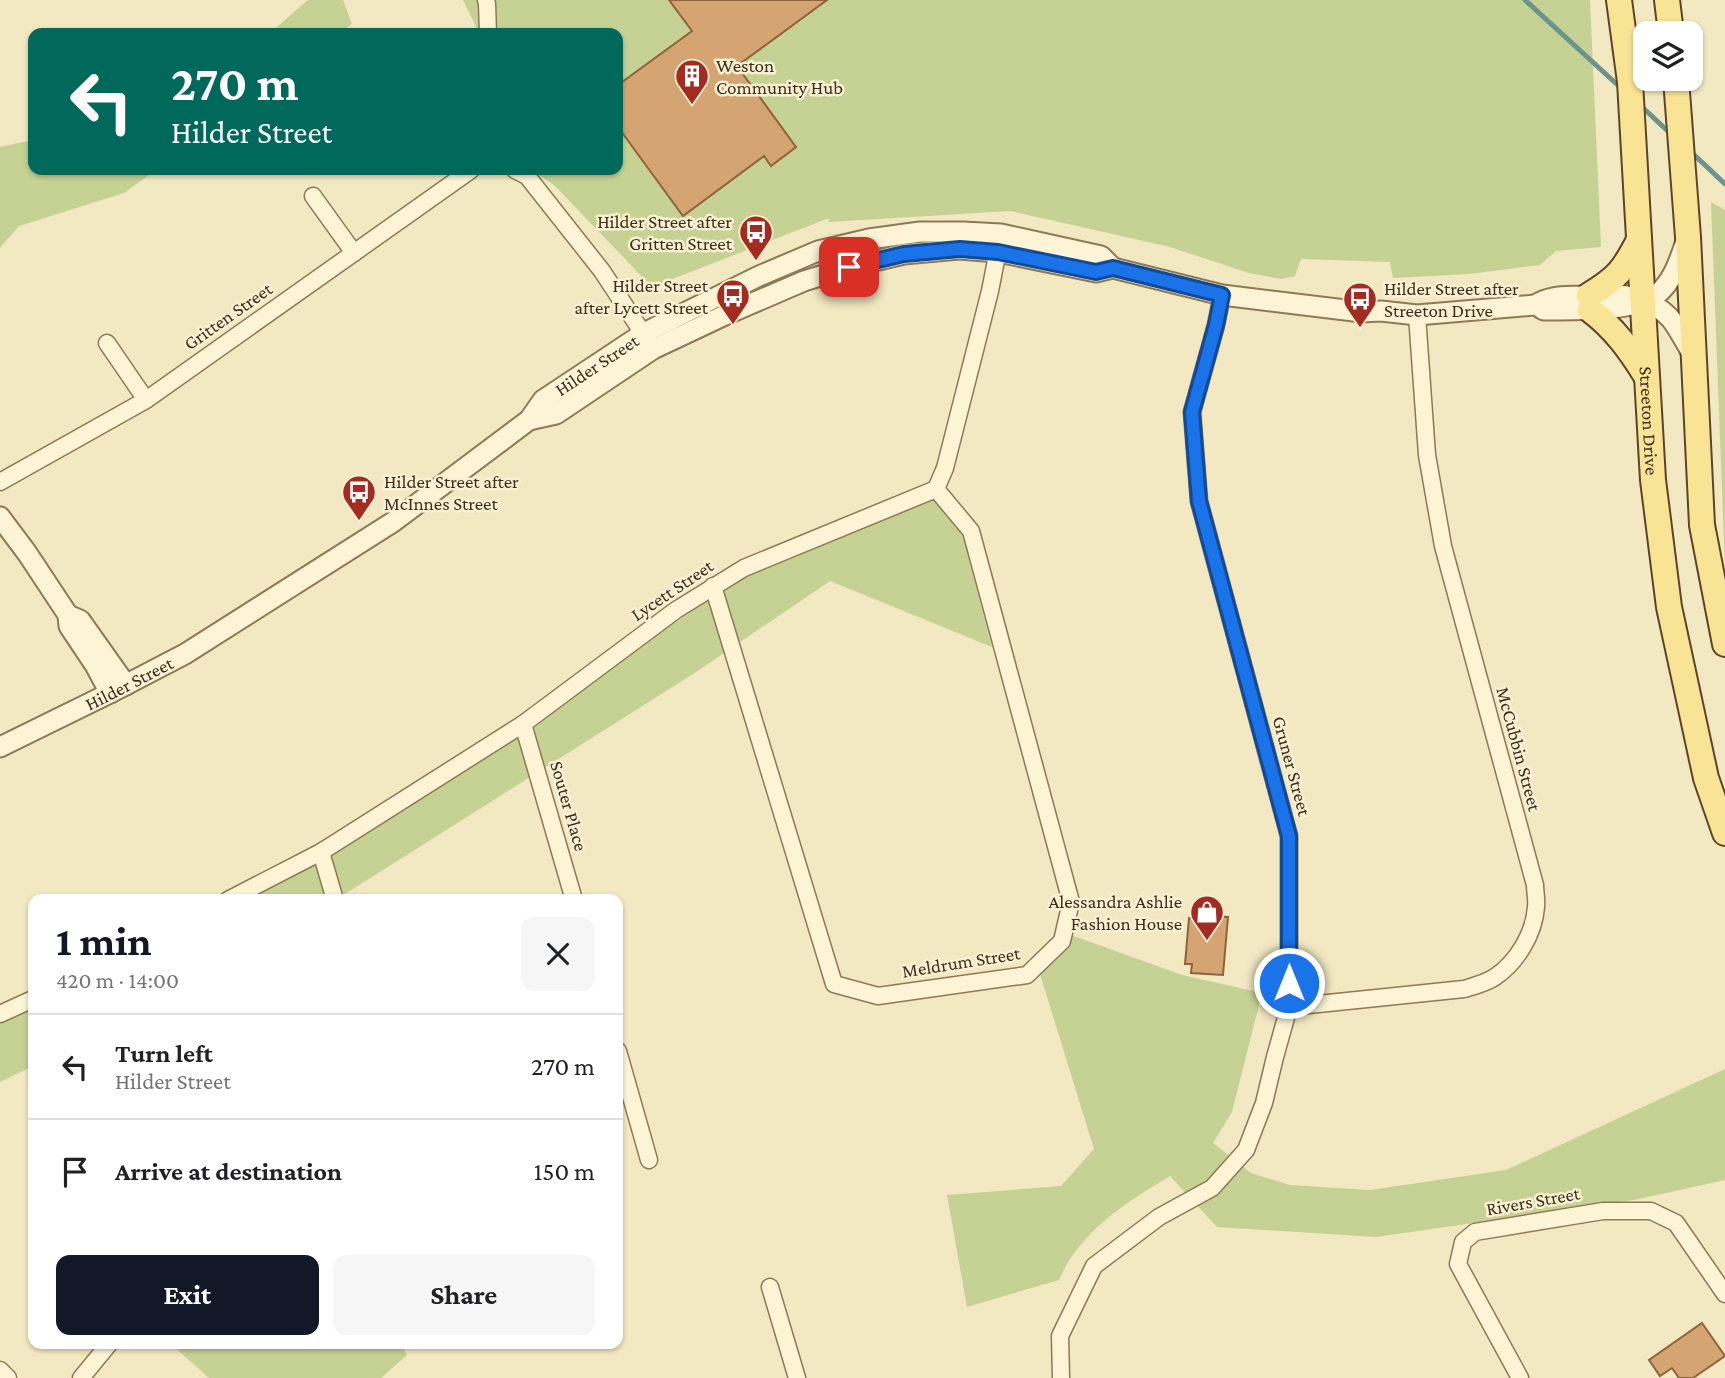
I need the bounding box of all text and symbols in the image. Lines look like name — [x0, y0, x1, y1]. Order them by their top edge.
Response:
map controls — [1633, 21, 1703, 91]
button: layers — [1633, 21, 1703, 91]
place label: Weston Community Hub — [716, 55, 843, 98]
icon: left — [56, 56, 147, 147]
text: 270 m — [171, 56, 299, 111]
building icon: Weston Community Hub — [673, 57, 711, 106]
text: Hilder Street — [171, 114, 332, 150]
place label: Hilder Street after Gritten Street — [597, 211, 733, 254]
bus stop icon: Hilder Street after Gritten Street — [737, 213, 775, 262]
pin — [819, 237, 879, 297]
icon: arrive — [830, 248, 868, 286]
place label: Hilder Street after Lycett Street — [574, 275, 709, 318]
bus stop icon: Hilder Street after Lycett Street — [714, 277, 752, 326]
street label: Gritten Street — [180, 278, 277, 354]
place label: Hilder Street after Streeton Drive — [1384, 278, 1519, 321]
bus stop icon: Hilder Street after Streeton Drive — [1341, 280, 1379, 329]
street label: Hilder Street — [551, 329, 643, 400]
street label: Streeton Drive — [1636, 366, 1663, 476]
place label: Hilder Street after McInnes Street — [384, 471, 519, 514]
bus stop icon: Hilder Street after McInnes Street — [340, 473, 378, 522]
street label: Lycett Street — [627, 555, 718, 625]
street label: Hilder Street — [82, 651, 177, 714]
street label: McCubbin Street — [1492, 685, 1546, 814]
street label: Gruner Street — [1269, 714, 1316, 819]
street label: Souter Place — [546, 759, 592, 853]
place label: Alessandra Ashlie Fashion House — [1048, 891, 1182, 934]
shop icon: Alessandra Ashlie Fashion House — [1188, 893, 1226, 942]
text: 1 min — [56, 917, 152, 964]
button: close — [521, 917, 595, 991]
street label: Meldrum Street — [900, 942, 1022, 982]
position arrow — [1252, 946, 1326, 1020]
text: 420 m · 14:00 — [56, 967, 179, 993]
text: Turn left — [115, 1039, 213, 1068]
icon: left — [56, 1048, 94, 1086]
text: 270 m — [531, 1052, 595, 1081]
text: Hilder Street — [115, 1068, 231, 1094]
icon: arrive — [56, 1153, 94, 1191]
text: Arrive at destination — [115, 1157, 342, 1186]
text: 150 m — [534, 1157, 595, 1186]
street label: Rivers Street — [1485, 1182, 1582, 1220]
button: Exit — [56, 1255, 319, 1335]
button: Share — [333, 1255, 595, 1335]

